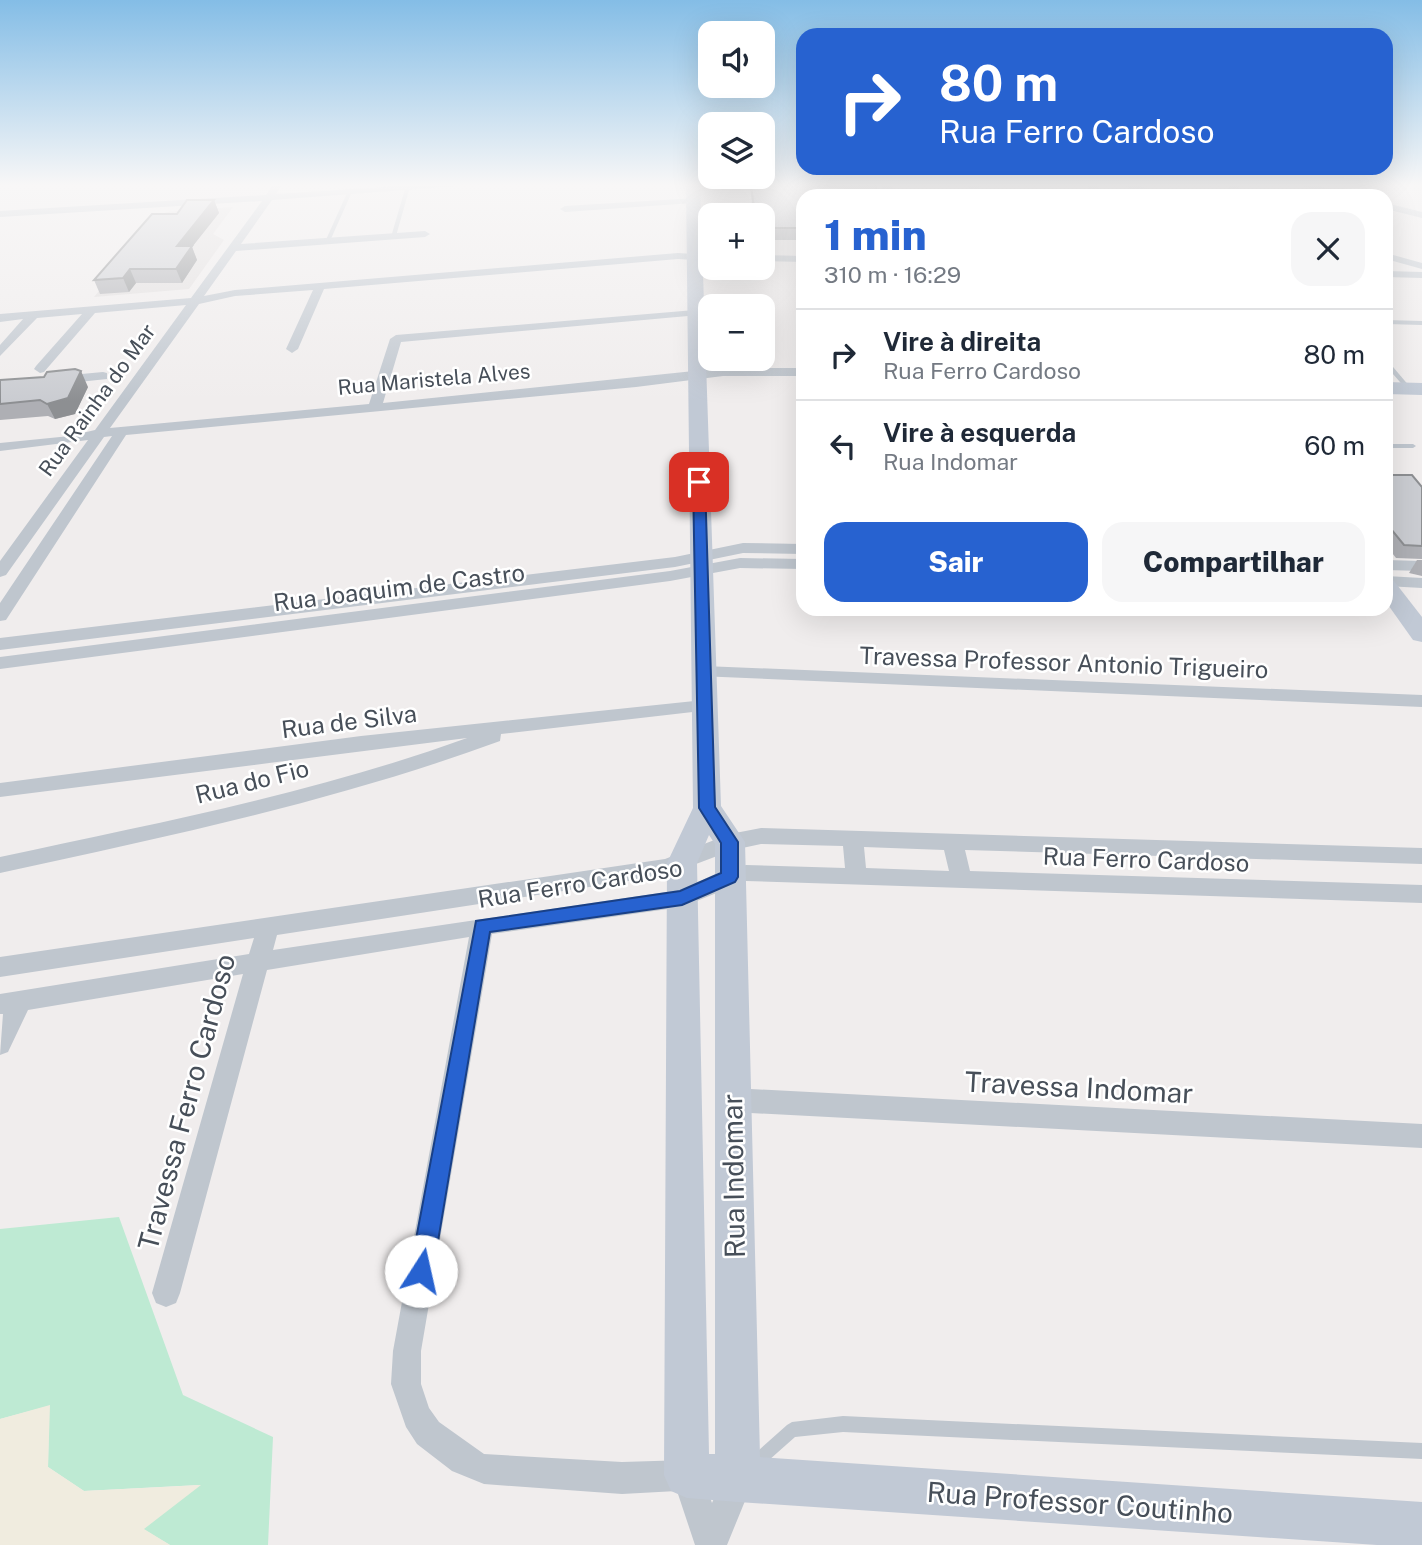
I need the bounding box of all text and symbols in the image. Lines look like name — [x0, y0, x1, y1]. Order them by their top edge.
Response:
map controls — [698, 21, 775, 371]
button: sound — [698, 21, 775, 98]
text: 80 m — [939, 54, 1058, 112]
icon: right — [824, 56, 915, 147]
button: layers — [698, 112, 775, 189]
text: Rua Ferro Cardoso — [939, 113, 1215, 150]
button: + — [698, 203, 775, 280]
text: 1 min — [824, 210, 927, 259]
button: close — [1291, 212, 1365, 286]
text: 310 m · 16:29 — [824, 261, 961, 288]
button: − — [698, 294, 775, 371]
street label: Rua Rainha do Mar — [33, 319, 161, 481]
text: Vire à direita — [883, 326, 1041, 357]
icon: right — [824, 336, 862, 374]
text: 80 m — [1304, 339, 1365, 370]
text: Rua Ferro Cardoso — [883, 357, 1081, 384]
street label: Rua Maristela Alves — [337, 358, 531, 400]
text: Vire à esquerda — [883, 417, 1076, 448]
icon: left — [824, 427, 862, 465]
text: 60 m — [1304, 430, 1365, 461]
text: Rua Indomar — [883, 448, 1018, 475]
pin — [669, 452, 729, 512]
icon: arrive — [680, 463, 718, 501]
button: Sair — [824, 522, 1088, 602]
button: Compartilhar — [1102, 522, 1365, 602]
street label: Rua Joaquim de Castro — [272, 558, 526, 616]
street label: Travessa Professor Antonio Trigueiro — [859, 641, 1269, 683]
street label: Rua de Silva — [280, 699, 418, 743]
street label: Rua do Fio — [192, 753, 312, 809]
street label: Rua Ferro Cardoso — [1042, 841, 1250, 877]
street label: Rua Ferro Cardoso — [476, 853, 684, 913]
street label: Travessa Ferro Cardoso — [131, 950, 241, 1254]
street label: Travessa Indomar — [964, 1065, 1194, 1109]
street label: Rua Indomar — [715, 1093, 751, 1259]
position arrow — [384, 1234, 458, 1308]
street label: Rua Professor Coutinho — [926, 1475, 1234, 1529]

